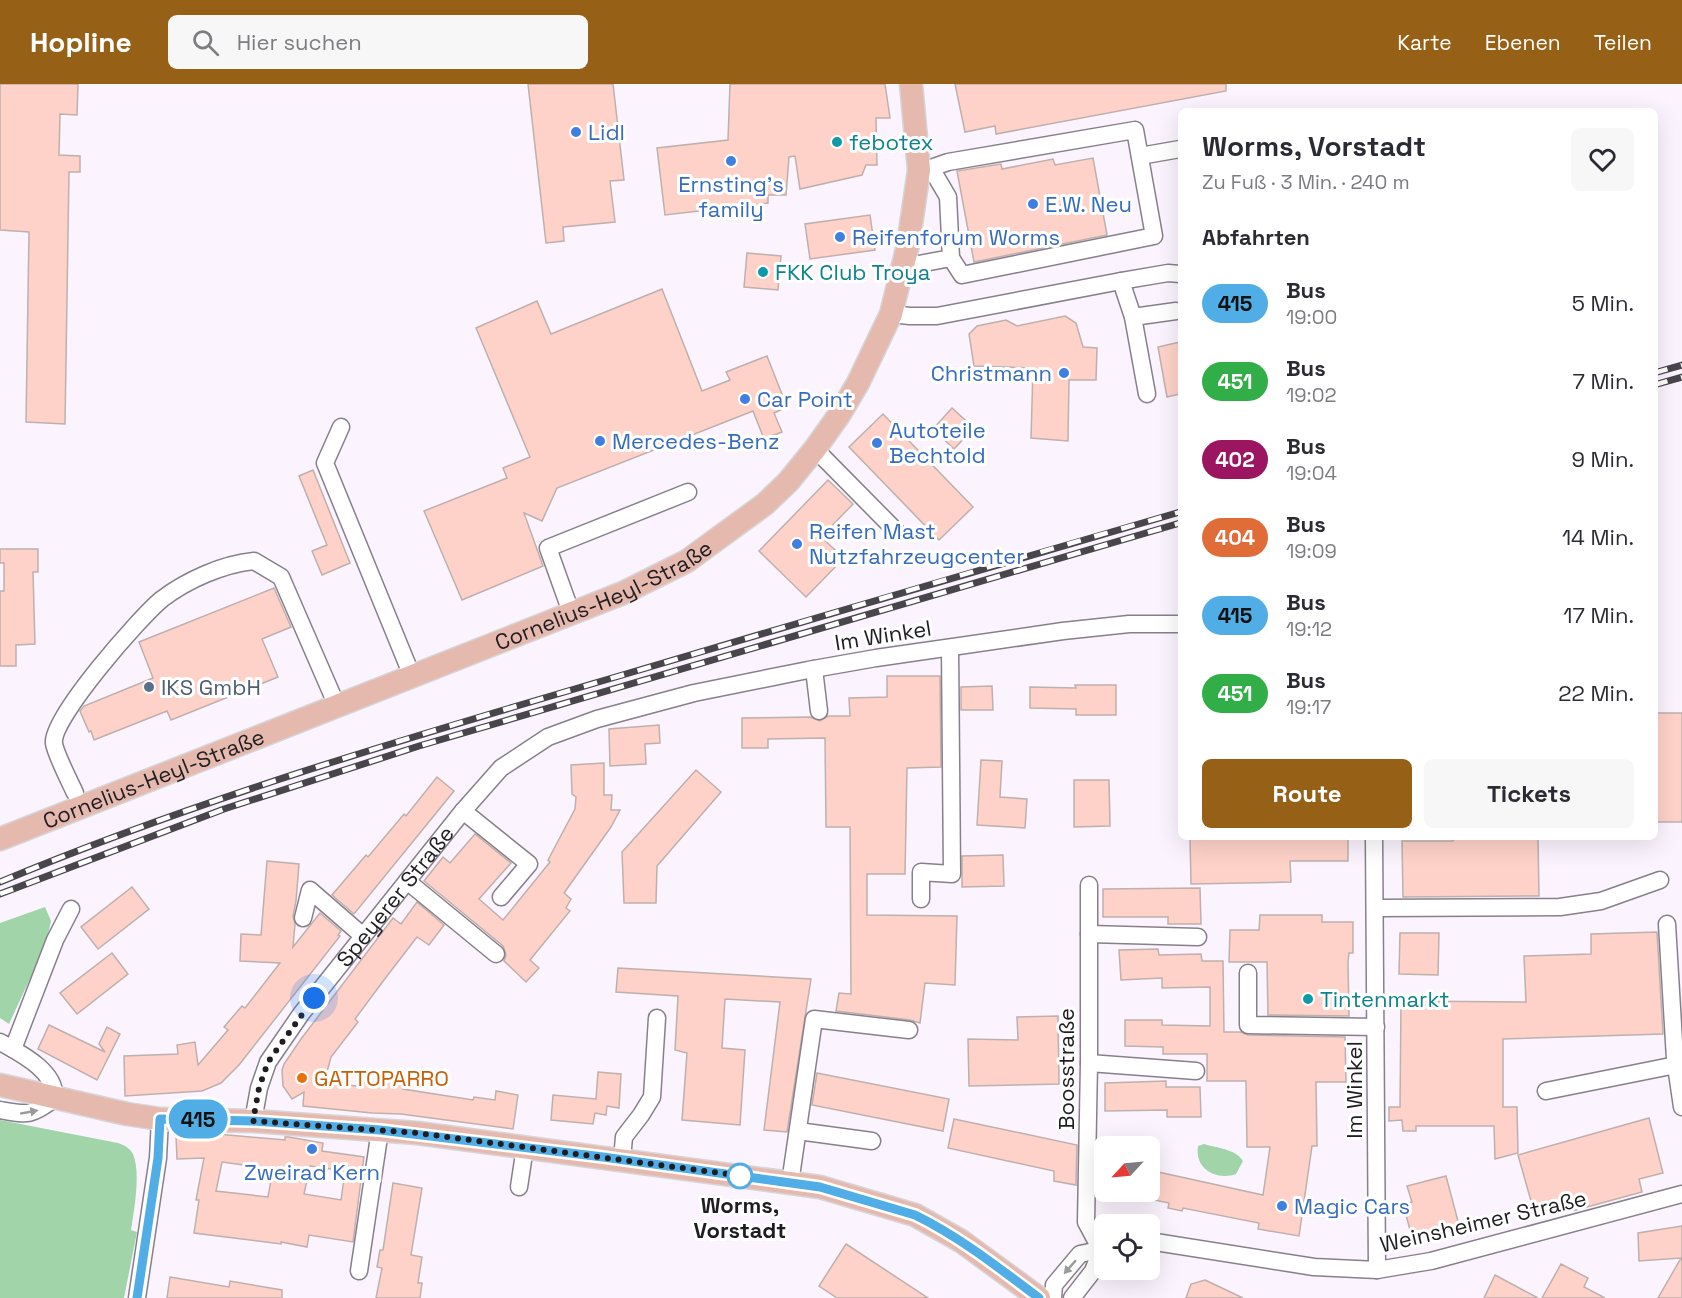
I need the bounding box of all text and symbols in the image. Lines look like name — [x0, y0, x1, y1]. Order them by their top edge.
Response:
search box — [168, 15, 588, 69]
text: Hopline — [30, 24, 132, 60]
icon: search — [189, 26, 222, 59]
text: Hier suchen — [237, 28, 362, 56]
text: Karte — [1397, 29, 1452, 56]
text: Ebenen — [1485, 29, 1561, 56]
text: Teilen — [1594, 29, 1652, 56]
place label: Lidl — [588, 118, 625, 146]
marker: Lidl — [569, 125, 583, 139]
place label: febotex — [849, 128, 934, 156]
text: Worms, Vorstadt — [1202, 128, 1426, 164]
button: heart — [1571, 128, 1634, 191]
marker: febotex — [830, 135, 844, 149]
marker: Ernsting's family — [724, 154, 738, 168]
text: Zu Fuß · 3 Min. · 240 m — [1202, 169, 1410, 195]
place label: Ernsting's family — [678, 170, 784, 223]
place label: E.W. Neu — [1045, 190, 1132, 218]
marker: E.W. Neu — [1026, 197, 1040, 211]
place label: Reifenforum Worms — [852, 223, 1060, 251]
text: Abfahrten — [1202, 223, 1310, 251]
marker: Reifenforum Worms — [833, 230, 847, 244]
place label: FKK Club Troya — [775, 258, 931, 286]
marker: FKK Club Troya — [756, 265, 770, 279]
text: Bus — [1286, 276, 1326, 304]
text: 5 Min. — [1572, 289, 1634, 317]
text: 415 — [1218, 290, 1252, 317]
text: 19:00 — [1286, 304, 1337, 330]
text: Bus — [1286, 354, 1326, 382]
place label: Christmann — [931, 359, 1052, 387]
marker: Christmann — [1057, 366, 1071, 380]
text: 7 Min. — [1572, 367, 1634, 395]
text: 451 — [1217, 368, 1253, 395]
text: 19:02 — [1286, 382, 1337, 408]
place label: Car Point — [757, 385, 853, 413]
marker: Car Point — [738, 392, 752, 406]
place label: Autoteile Bechtold — [889, 416, 986, 469]
place label: Mercedes-Benz — [612, 427, 779, 455]
text: Bus — [1286, 432, 1326, 460]
marker: Mercedes-Benz — [593, 434, 607, 448]
marker: Autoteile Bechtold — [870, 436, 884, 450]
text: 9 Min. — [1571, 445, 1634, 473]
text: 402 — [1215, 446, 1255, 473]
text: 19:04 — [1286, 460, 1337, 486]
text: Bus — [1286, 510, 1326, 538]
place label: Reifen Mast Nutzfahrzeugcenter — [809, 517, 1025, 570]
text: 14 Min. — [1562, 523, 1634, 551]
text: 404 — [1215, 524, 1255, 551]
street label: Cornelius-Heyl-Straße — [491, 533, 718, 656]
marker: Reifen Mast Nutzfahrzeugcenter — [790, 537, 804, 551]
text: 19:09 — [1286, 538, 1337, 564]
text: Bus — [1286, 588, 1326, 616]
text: 17 Min. — [1563, 601, 1634, 629]
text: 415 — [1218, 602, 1252, 629]
street label: Im Winkel — [833, 614, 933, 656]
text: 19:12 — [1286, 616, 1332, 642]
text: Bus — [1286, 666, 1326, 694]
place label: IKS GmbH — [161, 673, 261, 701]
text: 22 Min. — [1558, 679, 1634, 707]
marker: IKS GmbH — [142, 680, 156, 694]
text: 451 — [1217, 680, 1253, 707]
text: 19:17 — [1286, 694, 1331, 720]
street label: Cornelius-Heyl-Straße — [39, 722, 268, 835]
button: Route — [1202, 759, 1412, 828]
button: Tickets — [1424, 759, 1634, 828]
street label: Speyerer Straße — [330, 820, 460, 973]
your location — [299, 983, 329, 1013]
place label: Tintenmarkt — [1320, 985, 1449, 1013]
marker: Tintenmarkt — [1301, 992, 1315, 1006]
street label: Boosstraße — [1052, 1008, 1080, 1130]
street label: Im Winkel — [1340, 1041, 1368, 1139]
place label: GATTOPARRO — [314, 1064, 449, 1092]
marker: GATTOPARRO — [295, 1071, 309, 1085]
line badge: 415 — [164, 1100, 232, 1138]
text: 415 — [181, 1106, 215, 1133]
one-way arrow — [20, 1107, 39, 1116]
north arrow — [1094, 1136, 1160, 1202]
map controls — [1094, 1136, 1160, 1280]
marker: Zweirad Kern — [305, 1142, 319, 1156]
place label: Zweirad Kern — [244, 1158, 380, 1186]
marker: Worms, Vorstadt — [727, 1163, 753, 1189]
street label: Weinsheimer Straße — [1377, 1184, 1589, 1258]
place label: Worms, Vorstadt — [694, 1191, 786, 1244]
place label: Magic Cars — [1294, 1192, 1410, 1220]
marker: Magic Cars — [1275, 1199, 1289, 1213]
button: locate — [1094, 1214, 1160, 1280]
one-way arrow — [1064, 1259, 1077, 1274]

